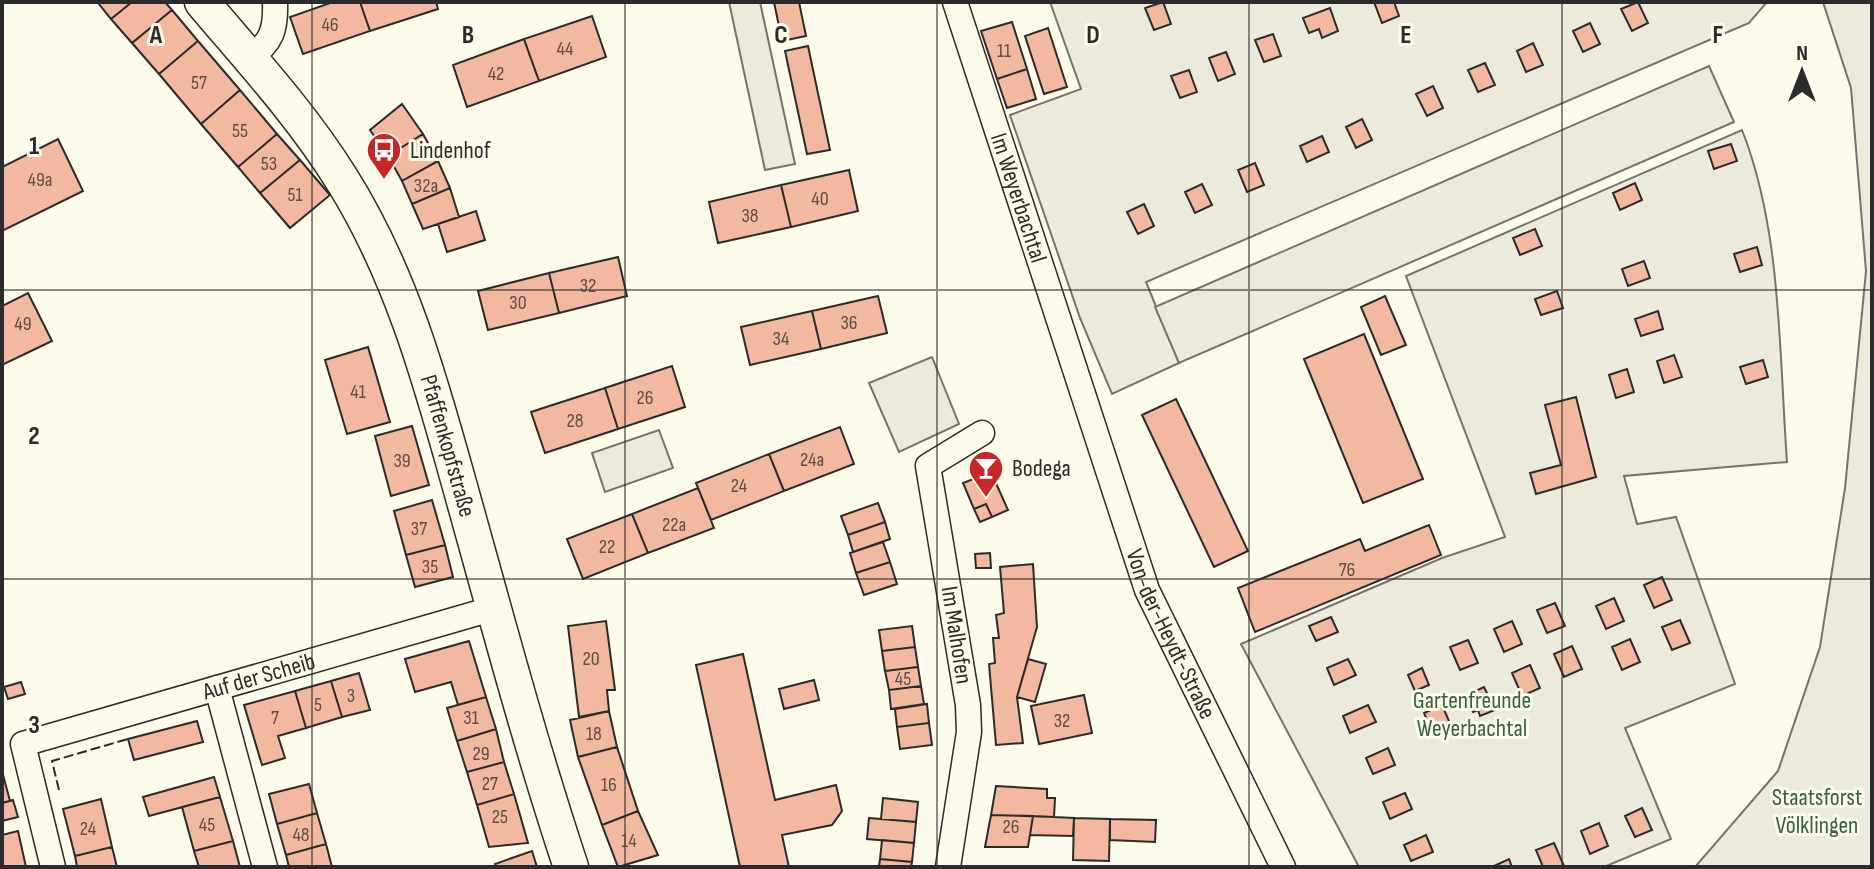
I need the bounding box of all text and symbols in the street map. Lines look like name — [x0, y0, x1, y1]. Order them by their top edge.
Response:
house number: 46 — [321, 13, 339, 37]
text: A — [149, 20, 163, 51]
text: B — [462, 20, 474, 51]
text: C — [774, 20, 788, 51]
text: D — [1086, 20, 1100, 51]
text: E — [1400, 20, 1412, 51]
text: F — [1713, 20, 1724, 51]
north arrow — [1762, 32, 1842, 112]
house number: 44 — [557, 37, 573, 61]
house number: 11 — [997, 39, 1011, 63]
text: N — [1796, 40, 1808, 67]
house number: 42 — [488, 62, 504, 86]
house number: 57 — [191, 71, 207, 95]
house number: 55 — [232, 119, 248, 143]
street label: Im Weyerbachtal — [984, 129, 1053, 266]
text: 1 — [29, 131, 39, 162]
bus stop icon: Lindenhof — [365, 131, 403, 181]
place label: Lindenhof — [410, 136, 492, 165]
house number: 53 — [261, 152, 277, 176]
house number: 49a — [28, 168, 52, 192]
house number: 32a — [414, 174, 438, 198]
house number: 51 — [287, 183, 303, 207]
house number: 40 — [811, 187, 829, 211]
house number: 38 — [741, 204, 759, 228]
house number: 32 — [580, 274, 596, 298]
house number: 30 — [509, 291, 527, 315]
house number: 36 — [840, 311, 858, 335]
house number: 49 — [14, 312, 32, 336]
house number: 34 — [773, 327, 789, 351]
street label: Pfaffenkopfstraße — [413, 371, 482, 520]
house number: 41 — [350, 380, 366, 404]
house number: 26 — [637, 386, 654, 410]
house number: 28 — [567, 409, 584, 433]
text: 2 — [28, 421, 40, 452]
house number: 24a — [800, 448, 824, 472]
house number: 39 — [393, 449, 411, 473]
bar icon: Bodega — [967, 449, 1005, 499]
place label: Bodega — [1012, 454, 1071, 483]
house number: 24 — [731, 474, 747, 498]
house number: 22a — [662, 513, 686, 537]
house number: 37 — [411, 517, 427, 541]
house number: 22 — [599, 535, 615, 559]
street label: Von-der-Heydt-Straße — [1119, 545, 1222, 724]
house number: 35 — [422, 555, 438, 579]
house number: 76 — [1339, 558, 1355, 582]
street label: Im Malhofen — [934, 584, 979, 686]
street label: Auf der Scheib — [198, 647, 319, 707]
house number: 20 — [582, 647, 600, 671]
house number: 45 — [895, 667, 911, 691]
house number: 3 — [347, 684, 355, 708]
park label: Gartenfreunde Weyerbachtal — [1413, 686, 1531, 743]
house number: 5 — [314, 693, 322, 717]
house number: 7 — [271, 706, 279, 730]
house number: 31 — [463, 706, 479, 730]
house number: 32 — [1054, 709, 1070, 733]
text: 3 — [28, 710, 40, 741]
house number: 18 — [586, 722, 602, 746]
house number: 29 — [472, 742, 490, 766]
house number: 27 — [482, 772, 498, 796]
house number: 16 — [601, 773, 617, 797]
park label: Staatsforst Völklingen — [1772, 783, 1862, 840]
house number: 25 — [492, 805, 508, 829]
house number: 45 — [199, 813, 215, 837]
house number: 26 — [1003, 815, 1020, 839]
house number: 24 — [80, 817, 96, 841]
house number: 48 — [292, 823, 310, 847]
house number: 14 — [621, 829, 637, 853]

